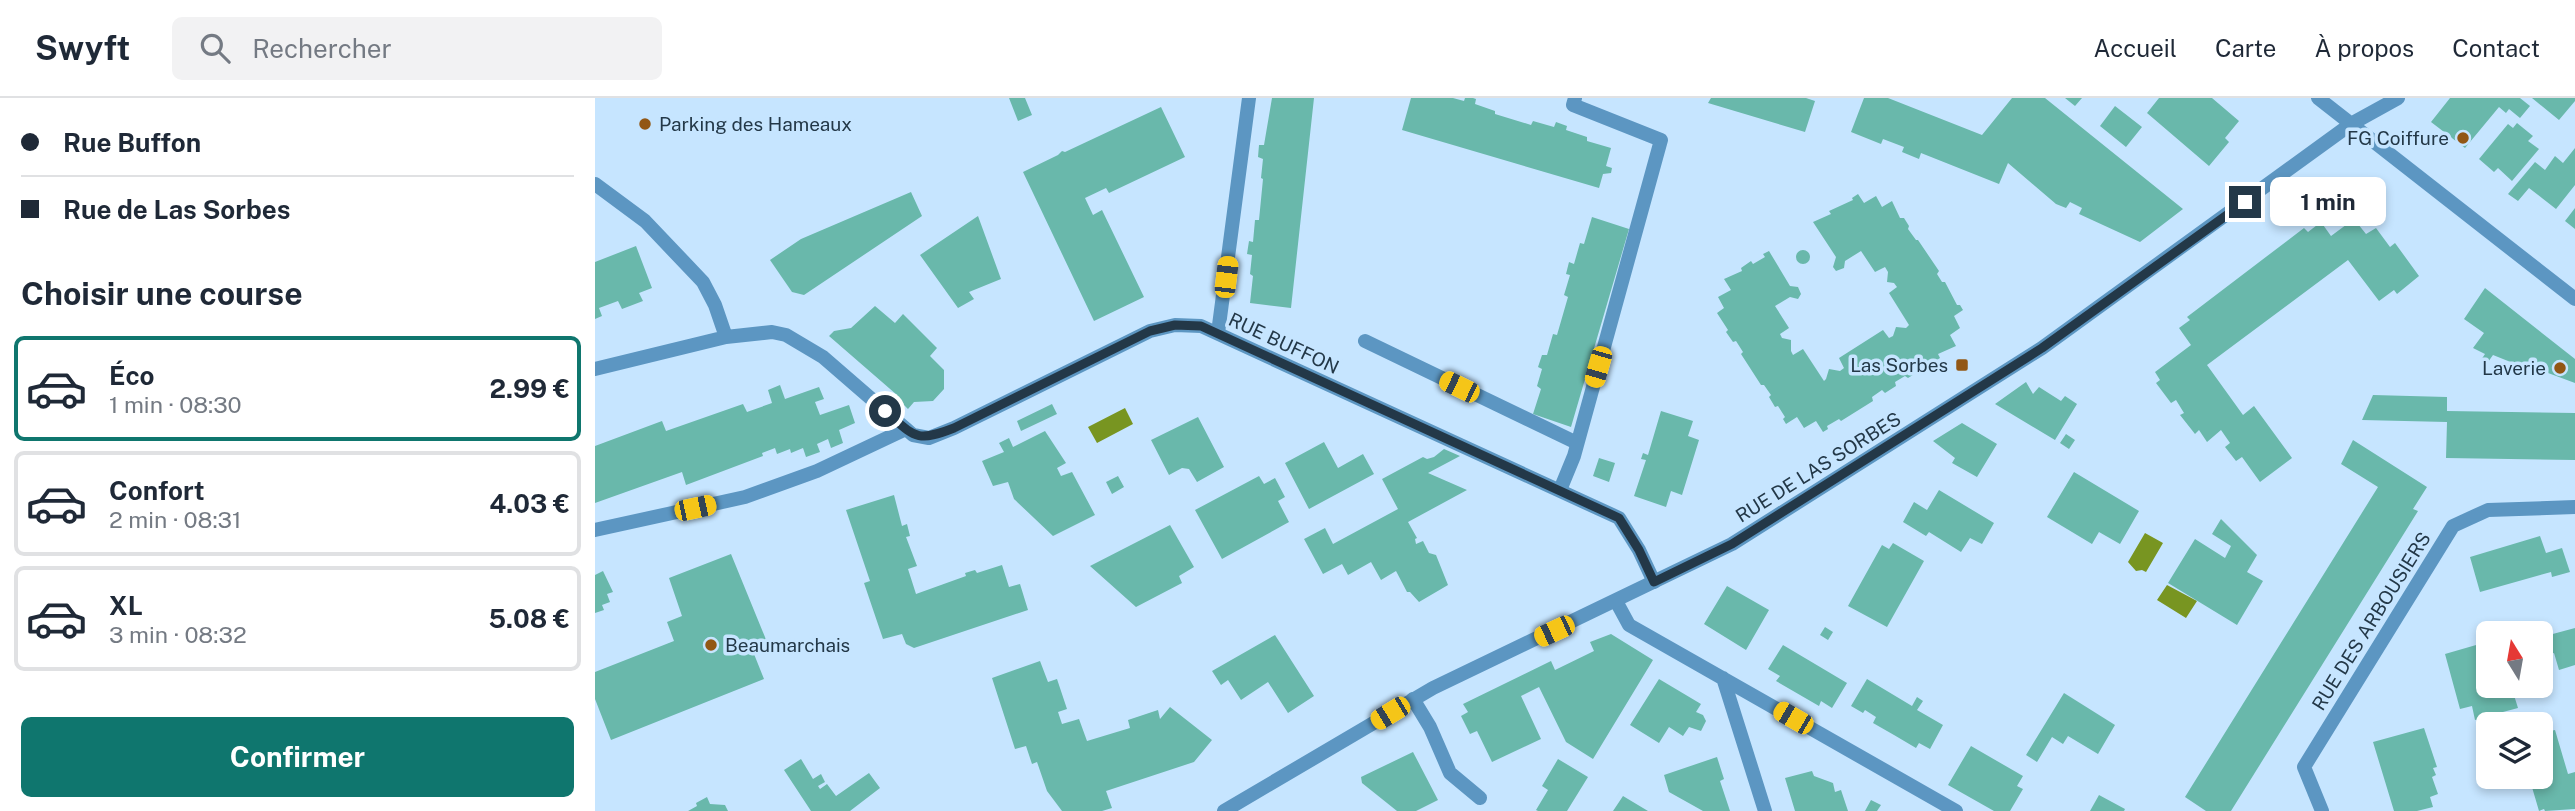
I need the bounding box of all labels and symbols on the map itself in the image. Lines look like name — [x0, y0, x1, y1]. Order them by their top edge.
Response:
place label: Parking des Hameaux — [659, 113, 852, 135]
marker: Parking des Hameaux — [637, 116, 653, 132]
place label: FG Coiffure — [2347, 127, 2449, 149]
marker: FG Coiffure — [2455, 130, 2471, 146]
callout: 1 min — [2269, 178, 2385, 226]
route end — [2229, 186, 2261, 218]
car — [1214, 255, 1239, 299]
street label: RUE BUFFON — [1225, 308, 1343, 378]
car — [1583, 344, 1614, 390]
place label: Las Sorbes — [1850, 354, 1948, 376]
marker: Las Sorbes — [1954, 357, 1970, 373]
place label: Laverie — [2482, 357, 2546, 379]
marker: Laverie — [2552, 360, 2568, 376]
car — [1436, 368, 1483, 406]
route start — [869, 395, 901, 427]
street label: RUE DE LAS SORBES — [1731, 407, 1905, 527]
car — [673, 493, 718, 523]
street label: RUE DES ARBOUSIERS — [2307, 528, 2435, 714]
car — [1531, 613, 1578, 649]
north arrow — [2476, 621, 2553, 698]
place label: Beaumarchais — [725, 634, 850, 656]
marker: Beaumarchais — [703, 637, 719, 653]
car — [1367, 693, 1414, 733]
car — [1770, 698, 1817, 738]

